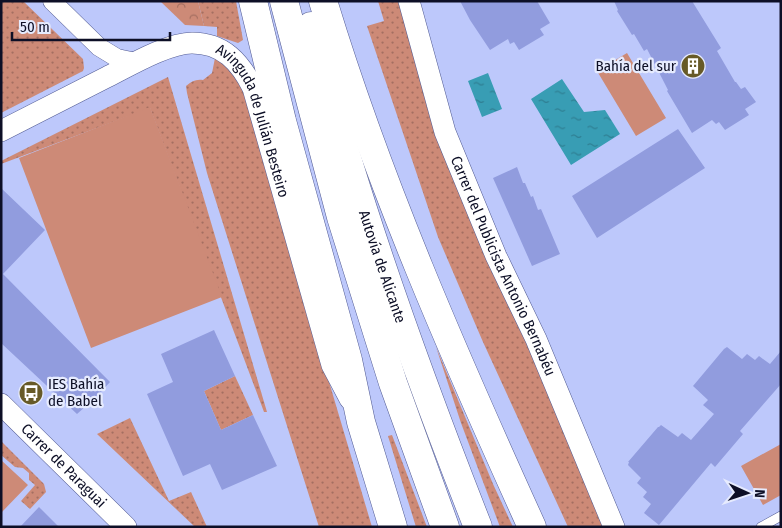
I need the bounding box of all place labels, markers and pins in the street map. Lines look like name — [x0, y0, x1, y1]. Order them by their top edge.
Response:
building icon: Bahía del sur — [680, 53, 706, 79]
place label: Bahía del sur — [595, 57, 677, 75]
place label: IES Bahía de Babel — [48, 375, 104, 410]
bus stop icon: IES Bahía de Babel — [18, 380, 44, 406]

